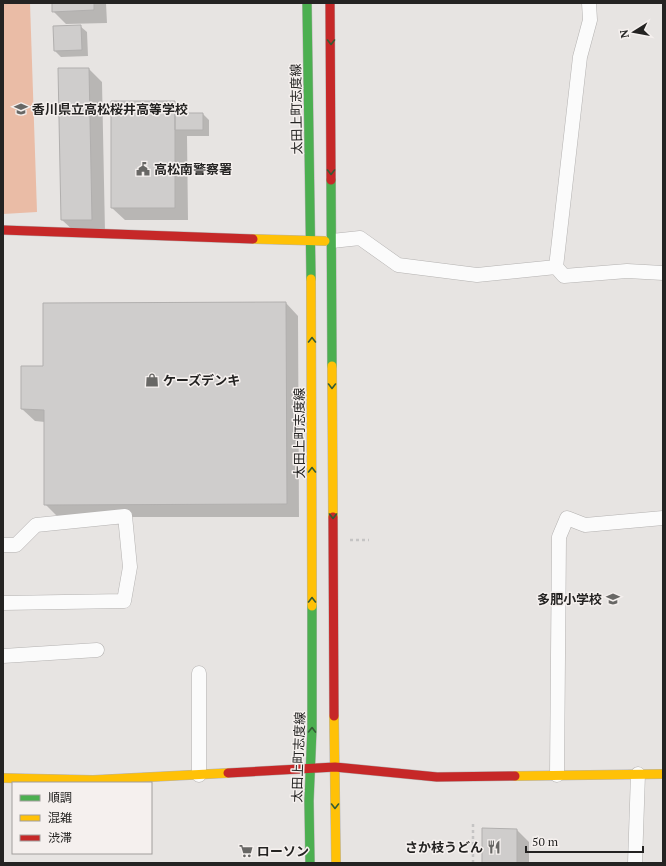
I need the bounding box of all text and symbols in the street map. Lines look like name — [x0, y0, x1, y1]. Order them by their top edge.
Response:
north arrow — [614, 12, 654, 52]
text: N — [616, 28, 632, 39]
one-way arrow — [326, 39, 335, 45]
street label: 太田上町志度線 — [286, 63, 306, 155]
place label: 香川県立高松桜井高等学校 — [32, 100, 188, 118]
school or university icon: 香川県立高松桜井高等学校 — [13, 101, 29, 117]
place label: 高松南警察署 — [154, 160, 232, 178]
public building icon: 高松南警察署 — [135, 161, 151, 177]
one-way arrow — [327, 169, 335, 175]
one-way arrow — [308, 337, 316, 343]
place label: ケーズデンキ — [163, 371, 240, 389]
shop icon: ケーズデンキ — [144, 372, 160, 388]
one-way arrow — [328, 383, 336, 389]
street label: 太田上町志度線 — [290, 387, 308, 479]
one-way arrow — [308, 467, 316, 473]
one-way arrow — [329, 513, 337, 519]
place label: 多肥小学校 — [537, 590, 602, 608]
school or university icon: 多肥小学校 — [605, 591, 621, 607]
one-way arrow — [308, 597, 316, 603]
street label: 太田上町志度線 — [287, 711, 309, 803]
one-way arrow — [308, 727, 316, 733]
legend — [12, 782, 152, 854]
text: 順調 — [48, 790, 72, 805]
one-way arrow — [331, 803, 339, 809]
text: 混雑 — [48, 810, 72, 825]
scale bar — [526, 828, 643, 854]
text: 渋滞 — [48, 830, 72, 845]
text: 50 m — [532, 834, 559, 849]
place label: さか枝うどん — [405, 838, 483, 856]
restaurant icon: さか枝うどん — [486, 839, 502, 855]
place label: ローソン — [257, 842, 309, 860]
supermarket icon: ローソン — [238, 843, 254, 859]

